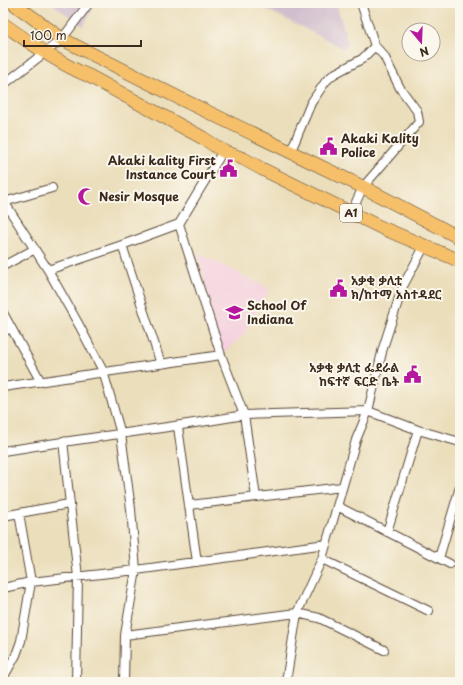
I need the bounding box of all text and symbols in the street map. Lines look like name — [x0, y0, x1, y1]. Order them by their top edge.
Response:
scale bar — [24, 22, 141, 48]
north arrow — [401, 22, 441, 62]
text: 100 m — [30, 26, 67, 44]
text: N — [417, 42, 431, 61]
place label: Akaki Kality Police — [341, 129, 419, 161]
public building icon: Akaki Kality Police — [318, 136, 338, 156]
place label: Akaki kality First Instance Court — [108, 151, 216, 183]
public building icon: Akaki kality First Instance Court — [219, 158, 239, 178]
mosque icon: Nesir Mosque — [76, 187, 96, 207]
place label: Nesir Mosque — [99, 187, 179, 205]
road number: A1 — [340, 204, 362, 222]
place label: አቃቂ ቃሊቲ ክ/ከተማ አስተዳደር — [351, 271, 442, 303]
public building icon: አቃቂ ቃሊቲ ክ/ከተማ አስተዳደር — [328, 278, 348, 298]
place label: School Of Indiana — [247, 296, 307, 328]
school or university icon: School Of Indiana — [224, 303, 244, 323]
place label: አቃቂ ቃሊቲ ፌደራል ከፍተኛ ፍርድ ቤት — [309, 358, 400, 390]
public building icon: አቃቂ ቃሊቲ ፌደራል ከፍተኛ ፍርድ ቤት — [402, 365, 422, 385]

